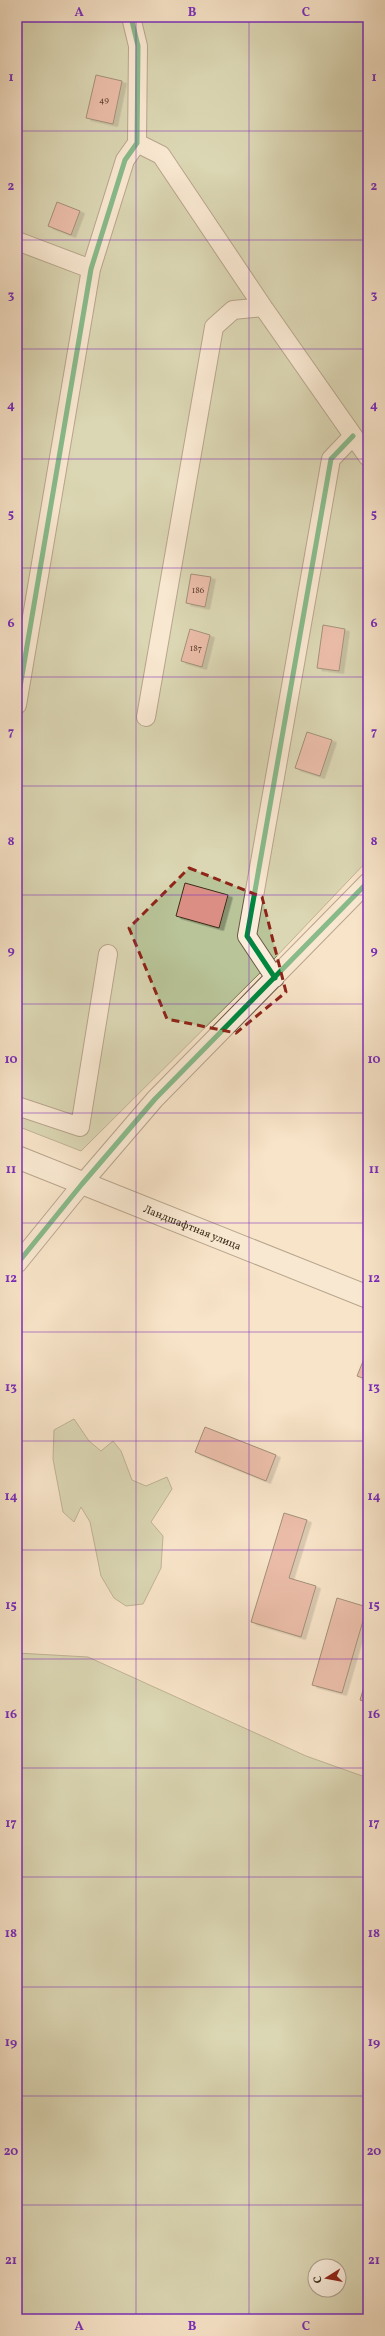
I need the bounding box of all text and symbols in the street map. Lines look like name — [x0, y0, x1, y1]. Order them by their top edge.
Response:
text: A — [74, 4, 84, 22]
text: B — [188, 4, 197, 22]
text: C — [302, 4, 310, 22]
text: 1 — [8, 69, 14, 87]
text: 1 — [371, 69, 377, 87]
house number: 49 — [99, 94, 109, 107]
text: 2 — [8, 178, 15, 196]
text: 2 — [371, 178, 378, 196]
text: 3 — [8, 287, 15, 305]
text: 3 — [371, 287, 378, 305]
text: 4 — [7, 397, 15, 415]
text: 4 — [370, 397, 378, 415]
text: 5 — [8, 506, 14, 524]
text: 5 — [371, 506, 377, 524]
house number: 186 — [192, 584, 205, 597]
text: 6 — [7, 615, 15, 633]
text: 6 — [370, 615, 378, 633]
house number: 187 — [190, 642, 202, 655]
text: 7 — [8, 724, 14, 742]
text: 7 — [371, 724, 377, 742]
text: 8 — [7, 833, 15, 851]
text: 8 — [370, 833, 378, 851]
text: 9 — [7, 942, 15, 960]
text: 9 — [370, 942, 378, 960]
text: 10 — [4, 1051, 18, 1069]
text: 10 — [367, 1051, 381, 1069]
text: 11 — [6, 1161, 16, 1179]
text: 11 — [369, 1161, 379, 1179]
street label: Ландшафтная улица — [141, 1202, 244, 1255]
text: 12 — [5, 1270, 17, 1288]
text: 12 — [368, 1270, 380, 1288]
text: 13 — [5, 1379, 17, 1397]
text: 13 — [368, 1379, 380, 1397]
text: 14 — [4, 1488, 18, 1506]
text: 14 — [367, 1488, 381, 1506]
text: 15 — [5, 1597, 17, 1615]
text: 15 — [368, 1597, 380, 1615]
text: 16 — [5, 1706, 17, 1724]
text: 16 — [368, 1706, 380, 1724]
text: 17 — [5, 1815, 17, 1833]
text: 17 — [368, 1815, 380, 1833]
text: 18 — [5, 1925, 17, 1943]
text: 18 — [368, 1925, 380, 1943]
text: 19 — [5, 2034, 17, 2052]
text: 19 — [368, 2034, 380, 2052]
text: 20 — [4, 2143, 18, 2161]
text: 20 — [367, 2143, 381, 2161]
text: 21 — [5, 2252, 17, 2270]
text: 21 — [368, 2252, 380, 2270]
north arrow — [307, 2258, 347, 2298]
text: С — [311, 2275, 327, 2285]
text: A — [74, 2318, 84, 2336]
text: B — [188, 2318, 197, 2336]
text: C — [302, 2318, 310, 2336]

